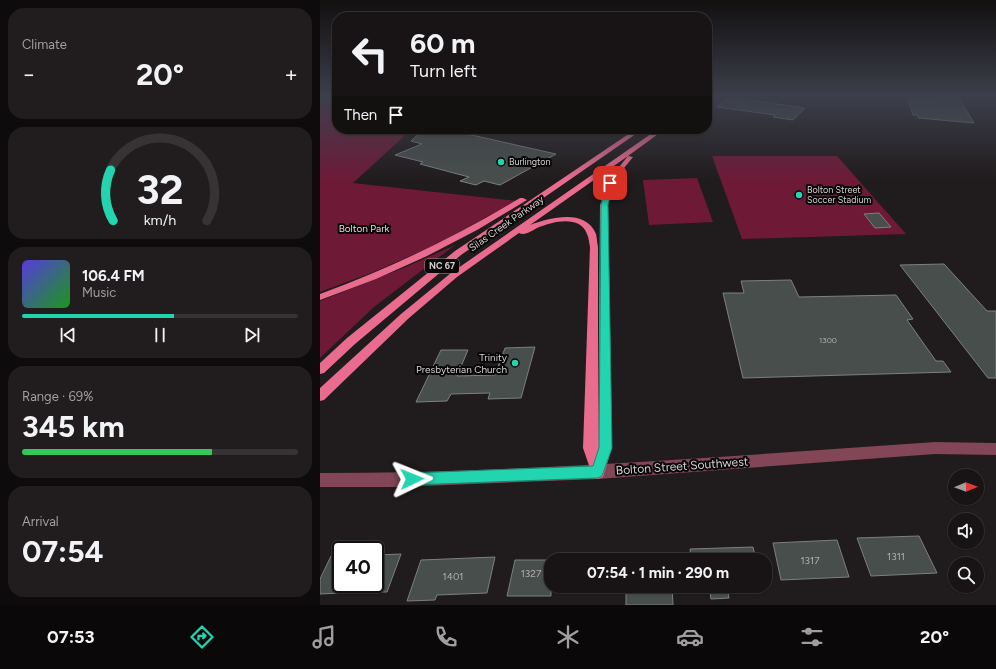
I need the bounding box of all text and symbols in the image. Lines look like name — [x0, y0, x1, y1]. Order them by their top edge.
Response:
text: 60 m — [410, 26, 475, 60]
icon: left — [344, 28, 396, 80]
text: Climate — [22, 37, 67, 52]
text: 20° — [136, 56, 184, 93]
text: Turn left — [410, 60, 477, 82]
text: − — [22, 61, 36, 88]
text: + — [284, 61, 298, 88]
icon: arrive — [385, 104, 407, 126]
text: Then — [344, 106, 377, 124]
place label: Burlington — [509, 156, 551, 167]
marker: Burlington — [496, 157, 506, 167]
text: 32 — [136, 164, 184, 214]
pin — [593, 166, 627, 200]
icon: arrive — [599, 172, 621, 194]
place label: Bolton Street Soccer Stadium — [807, 184, 872, 205]
marker: Bolton Street Soccer Stadium — [794, 190, 804, 200]
street label: Silas Creek Parkway — [466, 192, 547, 254]
text: km/h — [144, 211, 176, 229]
park label: Bolton Park — [339, 222, 390, 235]
road number: NC 67 — [425, 259, 459, 273]
text: 106.4 FM — [82, 267, 145, 285]
text: Music — [82, 285, 116, 300]
icon: previous — [57, 324, 79, 346]
icon: pause — [149, 324, 171, 346]
icon: next — [241, 324, 263, 346]
house number: 1300 — [819, 335, 837, 345]
place label: Trinity Presbyterian Church — [416, 351, 508, 376]
marker: Trinity Presbyterian Church — [510, 358, 520, 368]
text: Range · 69% — [22, 389, 93, 404]
text: 345 km — [22, 408, 125, 445]
street label: Bolton Street Southwest — [615, 454, 749, 478]
position arrow — [391, 458, 433, 500]
north arrow — [948, 469, 984, 505]
map controls — [948, 469, 984, 593]
button: sound — [948, 513, 984, 549]
text: Arrival — [22, 514, 59, 529]
text: 07:54 — [22, 533, 104, 570]
speed limit sign: 40 — [332, 541, 384, 593]
house number: 1311 — [887, 550, 905, 563]
house number: 1317 — [800, 554, 820, 567]
button: search — [948, 557, 984, 593]
text: 07:54 · 1 min · 290 m — [587, 564, 729, 582]
house number: 1327 — [521, 567, 542, 580]
house number: 1401 — [443, 570, 463, 583]
icon: directions — [188, 623, 216, 651]
icon: music — [310, 623, 338, 651]
icon: phone — [432, 623, 460, 651]
icon: climate — [554, 623, 582, 651]
icon: car — [676, 623, 704, 651]
icon: filters — [798, 623, 826, 651]
text: 07:53 — [47, 626, 95, 648]
text: 20° — [920, 626, 949, 648]

